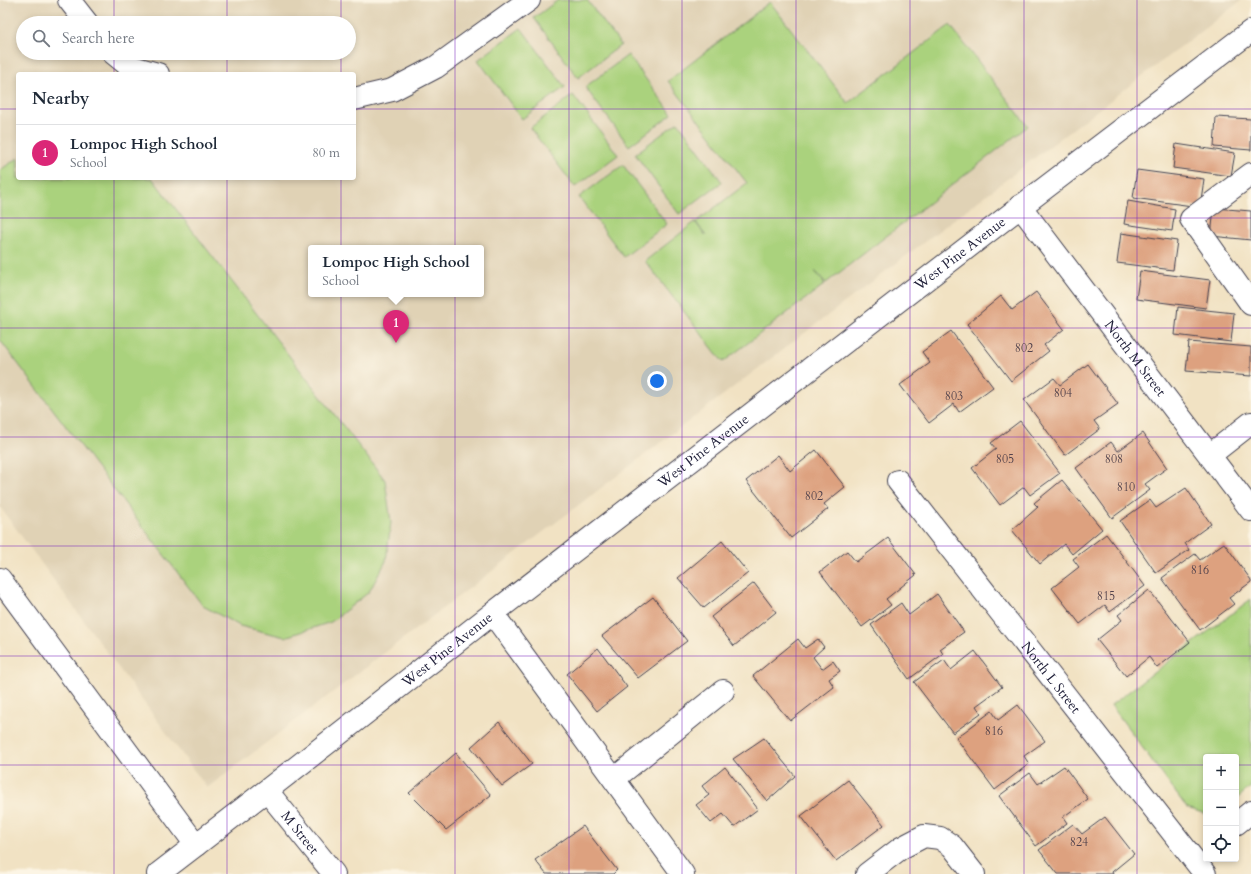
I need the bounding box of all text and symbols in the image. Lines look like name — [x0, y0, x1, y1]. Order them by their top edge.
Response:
search box — [16, 16, 356, 60]
icon: search — [30, 27, 52, 49]
text: Search here — [62, 28, 135, 48]
text: Nearby — [32, 87, 89, 110]
text: Lompoc High School — [70, 134, 217, 154]
text: 1 — [42, 144, 48, 162]
text: 80 m — [312, 144, 340, 162]
text: School — [70, 154, 107, 172]
street label: West Pine Avenue — [910, 212, 1010, 295]
popup — [308, 245, 484, 297]
text: Lompoc High School — [322, 252, 470, 272]
text: School — [322, 272, 359, 290]
pin: 1 — [383, 310, 409, 343]
street label: North M Street — [1100, 316, 1171, 401]
house number: 802 — [1015, 340, 1033, 356]
your location — [647, 371, 667, 391]
house number: 804 — [1054, 385, 1072, 401]
house number: 803 — [945, 388, 963, 404]
street label: West Pine Avenue — [653, 410, 753, 493]
house number: 805 — [996, 451, 1014, 467]
house number: 808 — [1105, 451, 1123, 467]
house number: 810 — [1117, 479, 1135, 495]
house number: 802 — [805, 488, 823, 504]
house number: 816 — [1191, 562, 1209, 578]
house number: 815 — [1097, 588, 1115, 604]
street label: West Pine Avenue — [397, 608, 497, 692]
street label: North L Street — [1017, 638, 1085, 718]
house number: 816 — [985, 723, 1003, 739]
map controls — [1203, 754, 1239, 862]
button: + — [1203, 754, 1239, 790]
button: − — [1203, 790, 1239, 826]
street label: M Street — [277, 807, 324, 859]
button: locate — [1203, 826, 1239, 862]
house number: 824 — [1070, 834, 1088, 850]

